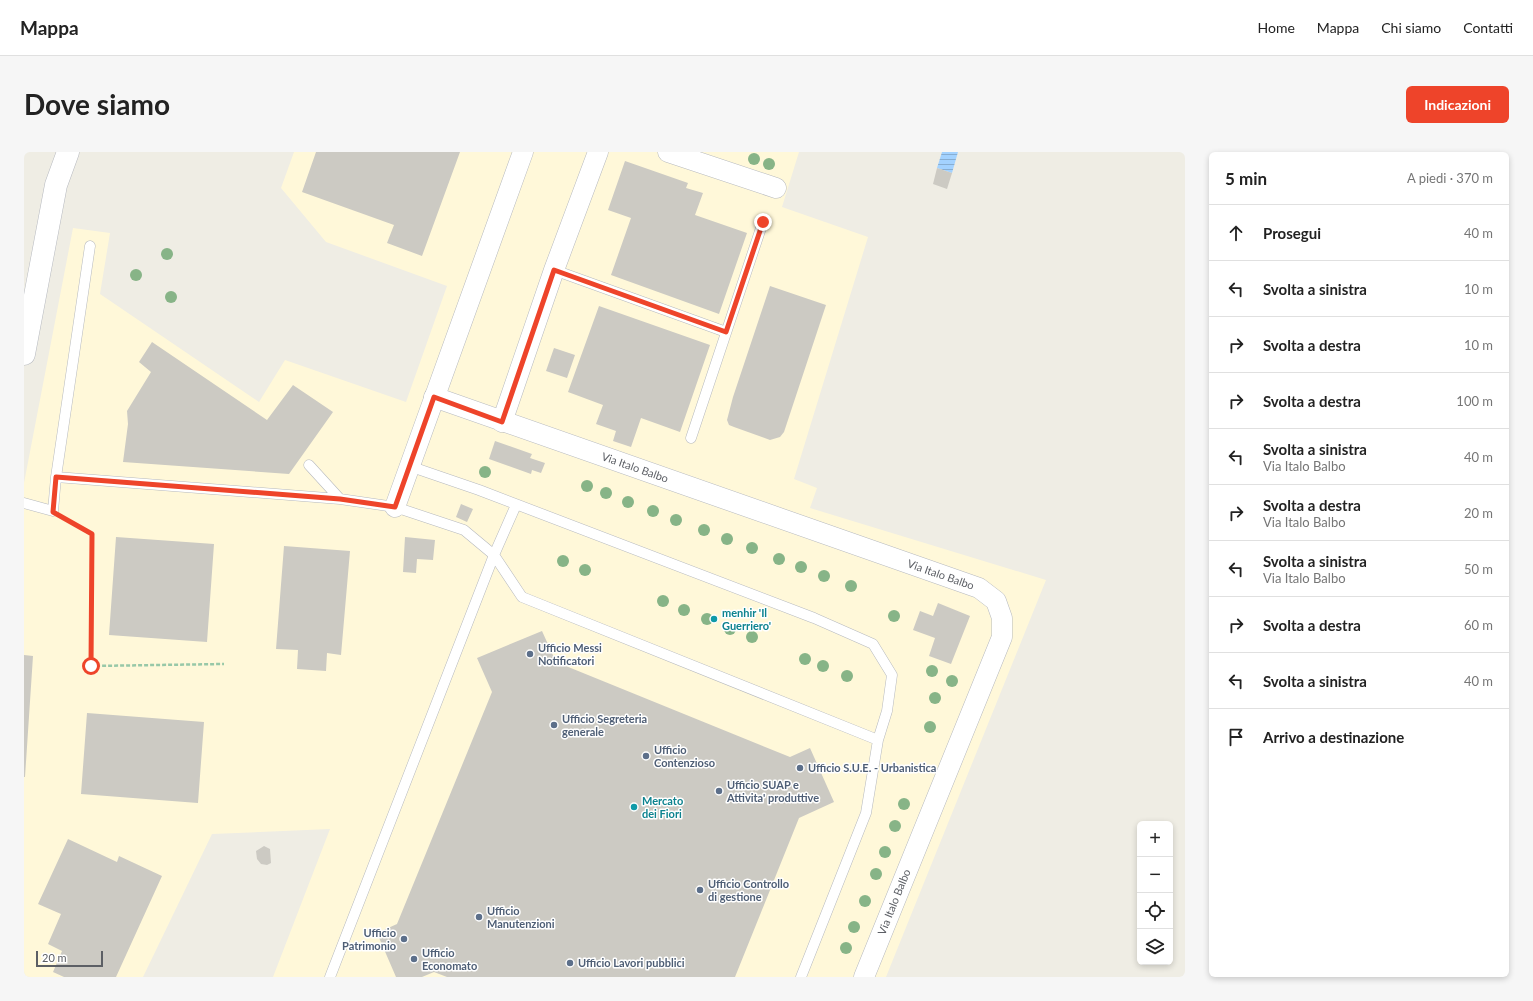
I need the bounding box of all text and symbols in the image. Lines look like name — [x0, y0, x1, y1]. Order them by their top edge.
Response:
text: Mappa — [20, 16, 79, 39]
text: Home — [1258, 19, 1295, 36]
text: Mappa — [1317, 19, 1359, 36]
text: Chi siamo — [1381, 19, 1441, 36]
text: Contatti — [1463, 19, 1513, 36]
button: Indicazioni — [1406, 86, 1509, 123]
text: Dove siamo — [24, 87, 170, 121]
text: 5 min — [1225, 168, 1267, 189]
text: A piedi · 370 m — [1407, 170, 1493, 186]
route end — [754, 213, 772, 231]
icon: ahead — [1225, 222, 1247, 244]
text: Prosegui — [1263, 224, 1321, 242]
text: 40 m — [1464, 225, 1493, 241]
icon: left — [1225, 278, 1247, 300]
text: Svolta a sinistra — [1263, 280, 1367, 298]
text: 10 m — [1464, 281, 1493, 297]
icon: right — [1225, 334, 1247, 356]
text: Svolta a destra — [1263, 336, 1361, 354]
text: 10 m — [1464, 337, 1493, 353]
icon: right — [1225, 390, 1247, 412]
text: Svolta a destra — [1263, 392, 1361, 410]
text: 100 m — [1456, 393, 1493, 409]
text: Svolta a sinistra — [1263, 440, 1367, 458]
icon: left — [1225, 446, 1247, 468]
street label: Via Italo Balbo — [600, 449, 670, 485]
text: 40 m — [1464, 449, 1493, 465]
text: Via Italo Balbo — [1263, 458, 1346, 474]
text: Svolta a destra — [1263, 496, 1361, 514]
icon: right — [1225, 502, 1247, 524]
text: 20 m — [1464, 505, 1493, 521]
text: Via Italo Balbo — [1263, 514, 1346, 530]
text: Svolta a sinistra — [1263, 552, 1367, 570]
street label: Via Italo Balbo — [906, 556, 976, 592]
icon: left — [1225, 558, 1247, 580]
text: 50 m — [1464, 561, 1493, 577]
text: Via Italo Balbo — [1263, 570, 1346, 586]
place label: menhir 'Il Guerriero' — [722, 606, 771, 632]
marker: menhir 'Il Guerriero' — [709, 614, 719, 624]
icon: right — [1225, 614, 1247, 636]
text: Svolta a destra — [1263, 616, 1361, 634]
text: 60 m — [1464, 617, 1493, 633]
place label: Ufficio Messi Notificatori — [538, 641, 602, 667]
marker: Ufficio Messi Notificatori — [525, 649, 535, 659]
route start — [82, 657, 100, 675]
icon: left — [1225, 670, 1247, 692]
text: Svolta a sinistra — [1263, 672, 1367, 690]
text: 40 m — [1464, 673, 1493, 689]
place label: Ufficio Segreteria generale — [562, 712, 647, 738]
marker: Ufficio Segreteria generale — [549, 720, 559, 730]
icon: arrive — [1225, 726, 1247, 748]
text: Arrivo a destinazione — [1263, 728, 1404, 746]
place label: Ufficio Contenzioso — [654, 743, 715, 769]
marker: Ufficio Contenzioso — [641, 751, 651, 761]
place label: Ufficio S.U.E. - Urbanistica — [808, 761, 936, 774]
marker: Ufficio S.U.E. - Urbanistica — [795, 763, 805, 773]
place label: Ufficio SUAP e Attivita' produttive — [726, 778, 819, 804]
marker: Ufficio SUAP e Attivita' produttive — [714, 786, 724, 796]
place label: Mercato dei Fiori — [642, 794, 683, 820]
marker: Mercato dei Fiori — [629, 802, 639, 812]
map controls — [1137, 821, 1173, 965]
button: + — [1137, 821, 1173, 857]
button: − — [1137, 857, 1173, 893]
street label: Via Italo Balbo — [874, 867, 913, 937]
place label: Ufficio Controllo di gestione — [708, 877, 789, 903]
marker: Ufficio Controllo di gestione — [695, 885, 705, 895]
button: locate — [1137, 893, 1173, 929]
place label: Ufficio Manutenzioni — [487, 904, 555, 930]
marker: Ufficio Manutenzioni — [474, 912, 484, 922]
place label: Ufficio Patrimonio — [342, 926, 396, 952]
button: layers — [1137, 929, 1173, 965]
marker: Ufficio Patrimonio — [399, 934, 409, 944]
place label: Ufficio Economato — [422, 946, 477, 972]
scale bar — [36, 949, 103, 968]
text: 20 m — [42, 951, 67, 964]
marker: Ufficio Economato — [409, 954, 419, 964]
place label: Ufficio Lavori pubblici — [578, 956, 685, 969]
marker: Ufficio Lavori pubblici — [565, 958, 575, 968]

